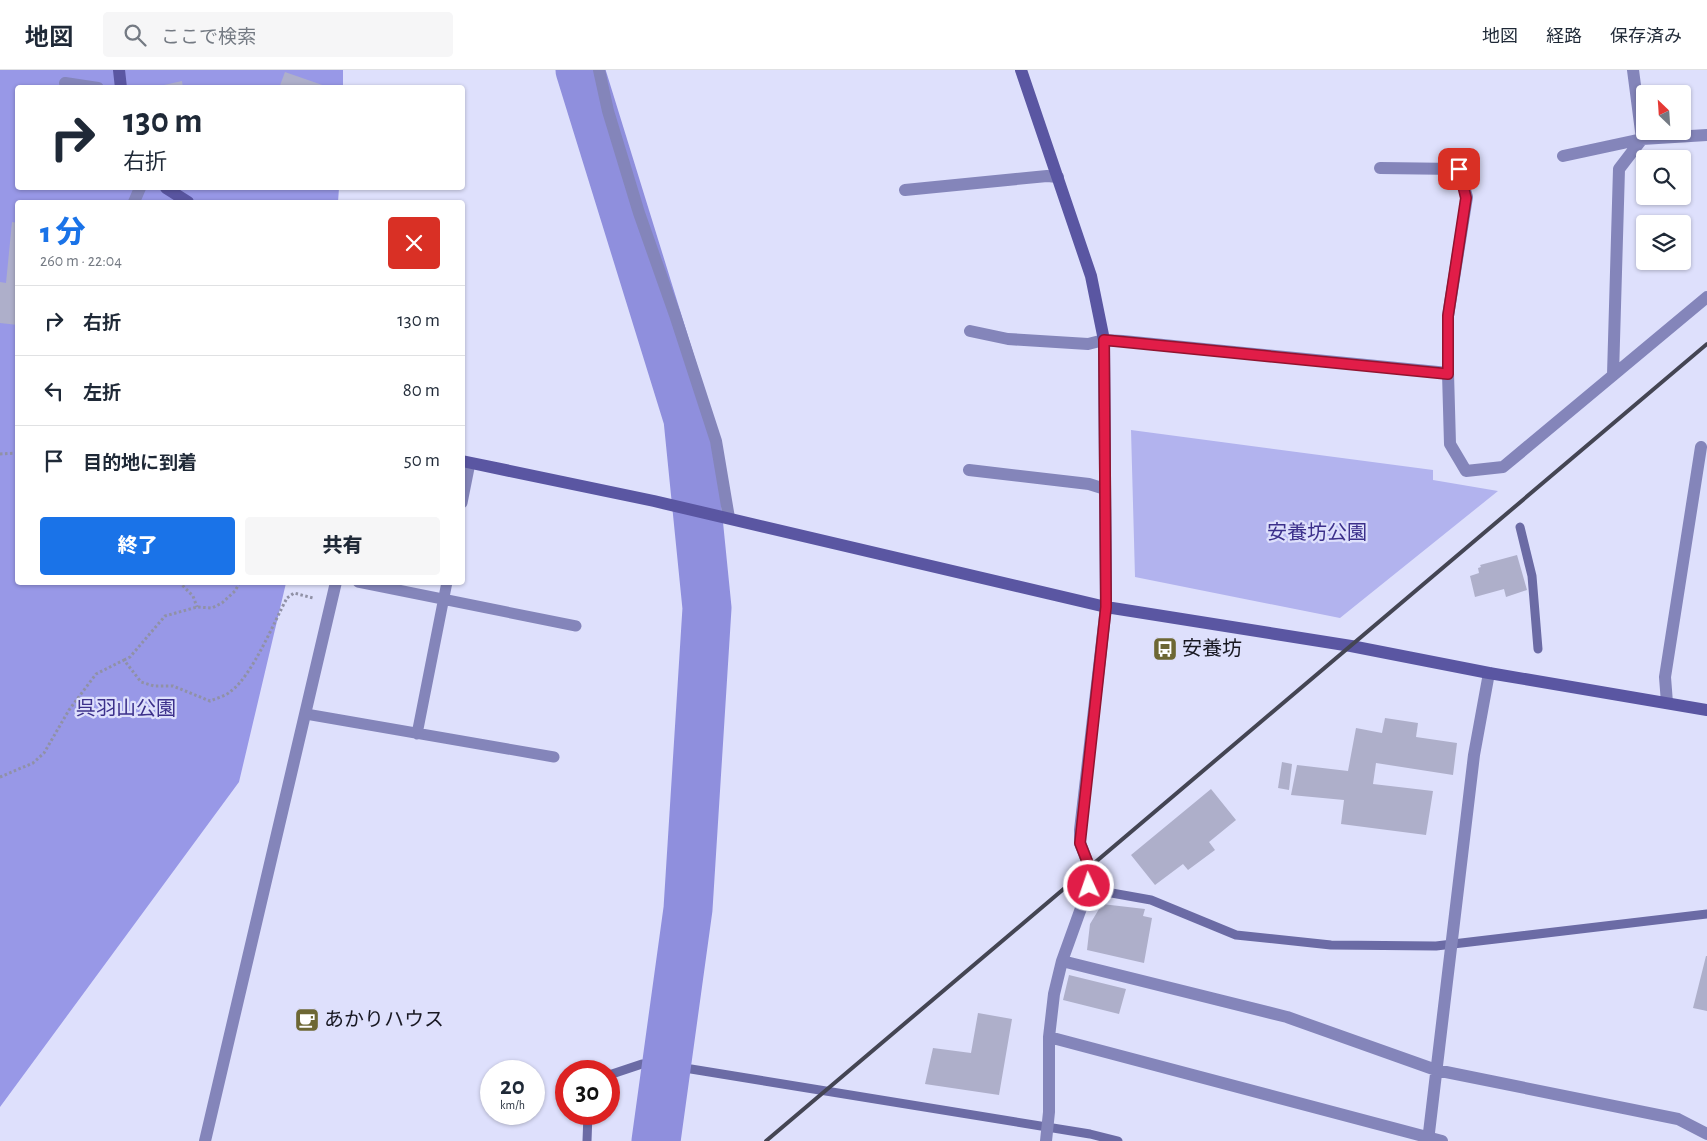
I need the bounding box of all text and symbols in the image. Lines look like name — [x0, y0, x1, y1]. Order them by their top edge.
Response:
search box — [103, 12, 453, 57]
icon: search — [121, 21, 149, 49]
text: 地図 — [25, 26, 73, 50]
text: ここで検索 — [161, 28, 256, 47]
text: 地図 — [1482, 28, 1518, 46]
text: 経路 — [1546, 28, 1582, 46]
text: 保存済み — [1610, 28, 1682, 46]
north arrow — [1636, 85, 1691, 140]
map controls — [1636, 85, 1691, 270]
text: 130 m — [123, 104, 202, 139]
icon: right — [40, 105, 105, 170]
pin — [1438, 148, 1480, 190]
button: search — [1636, 150, 1691, 205]
text: 右折 — [123, 151, 167, 173]
icon: arrive — [1445, 155, 1473, 183]
button: layers — [1636, 215, 1691, 270]
button: close — [388, 217, 440, 269]
text: 1 分 — [40, 218, 85, 248]
text: 260 m · 22:04 — [40, 253, 122, 269]
icon: right — [40, 307, 68, 335]
text: 130 m — [397, 311, 440, 330]
text: 右折 — [83, 314, 121, 333]
icon: left — [40, 377, 68, 405]
text: 80 m — [403, 381, 440, 400]
text: 左折 — [83, 384, 121, 403]
icon: arrive — [40, 447, 68, 475]
text: 50 m — [404, 451, 440, 470]
text: 目的地に到着 — [83, 454, 197, 473]
button: 終了 — [40, 517, 235, 575]
button: 共有 — [245, 517, 440, 575]
park label: 安養坊公園 — [1267, 521, 1367, 543]
bus stop icon: 安養坊 — [1152, 636, 1178, 662]
place label: 安養坊 — [1182, 637, 1242, 659]
park label: 呉羽山公園 — [76, 698, 176, 719]
position arrow — [1062, 859, 1114, 911]
cafe icon: あかりハウス — [294, 1007, 320, 1033]
place label: あかりハウス — [324, 1009, 444, 1030]
speed limit sign: 30 — [555, 1060, 620, 1125]
text: 20 — [500, 1074, 525, 1099]
text: km/h — [500, 1099, 525, 1111]

